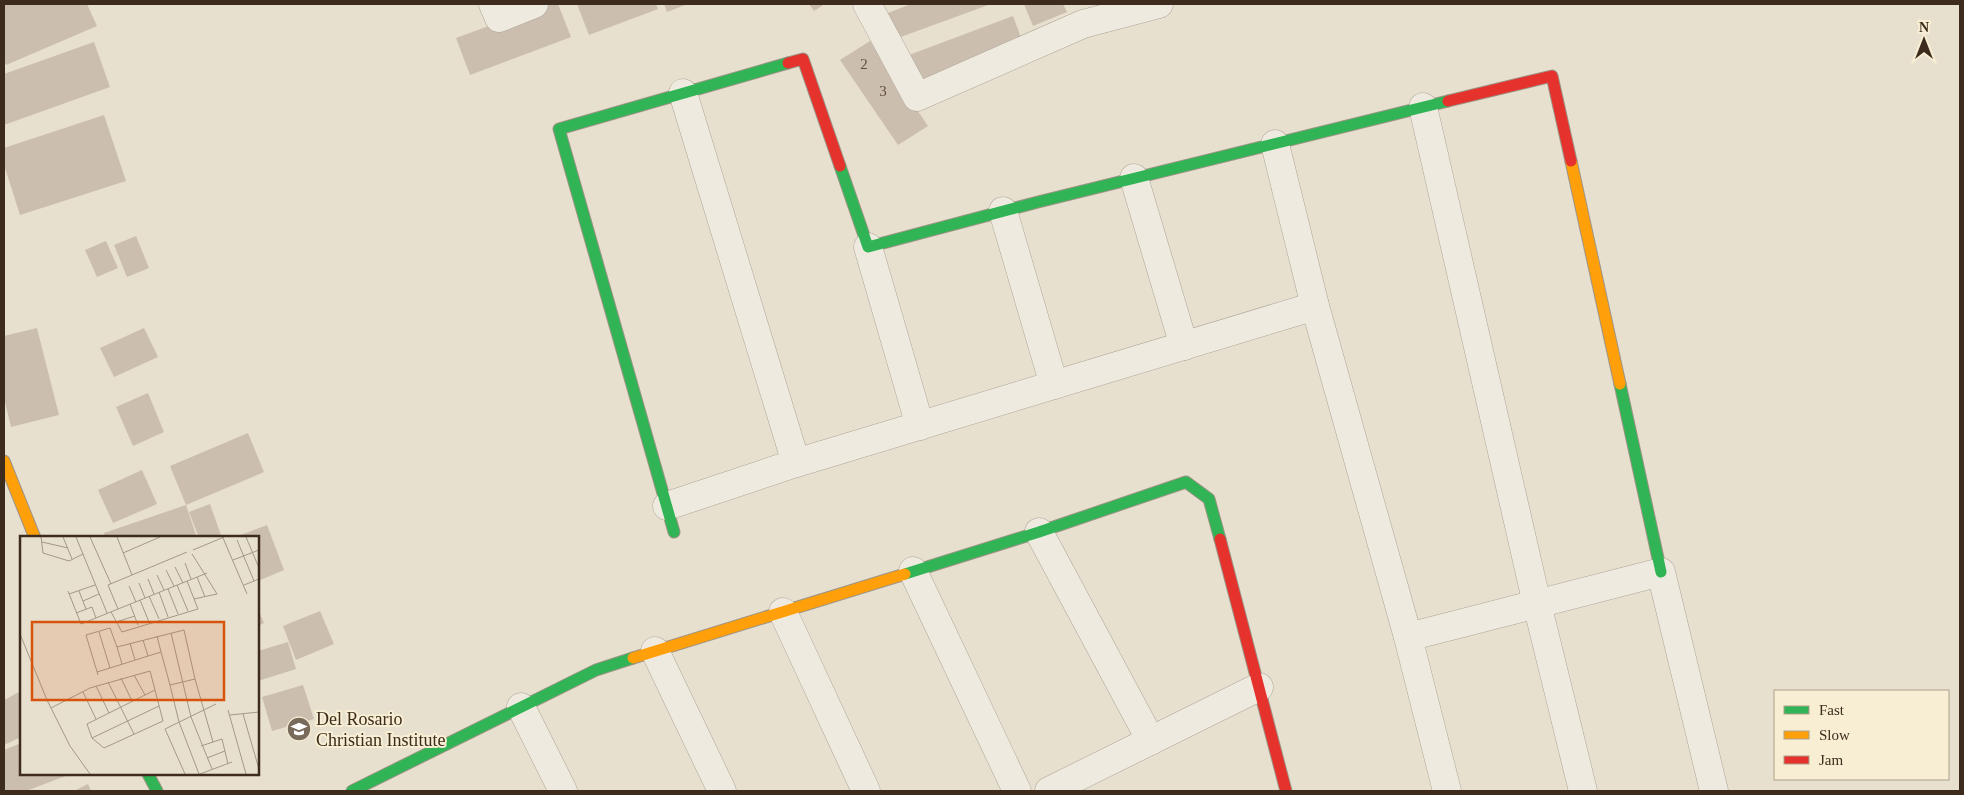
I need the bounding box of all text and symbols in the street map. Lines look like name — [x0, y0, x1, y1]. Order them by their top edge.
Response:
north arrow — [1899, 15, 1949, 65]
text: N — [1919, 20, 1929, 35]
house number: 2 — [860, 56, 868, 72]
house number: 3 — [879, 83, 887, 99]
inset map — [20, 536, 259, 775]
legend — [1774, 690, 1949, 780]
text: Fast — [1819, 702, 1845, 718]
place label: Del Rosario Christian Institute — [316, 709, 446, 750]
school or university icon: Del Rosario Christian Institute — [286, 716, 312, 742]
text: Slow — [1819, 727, 1850, 743]
text: Jam — [1819, 752, 1843, 768]

